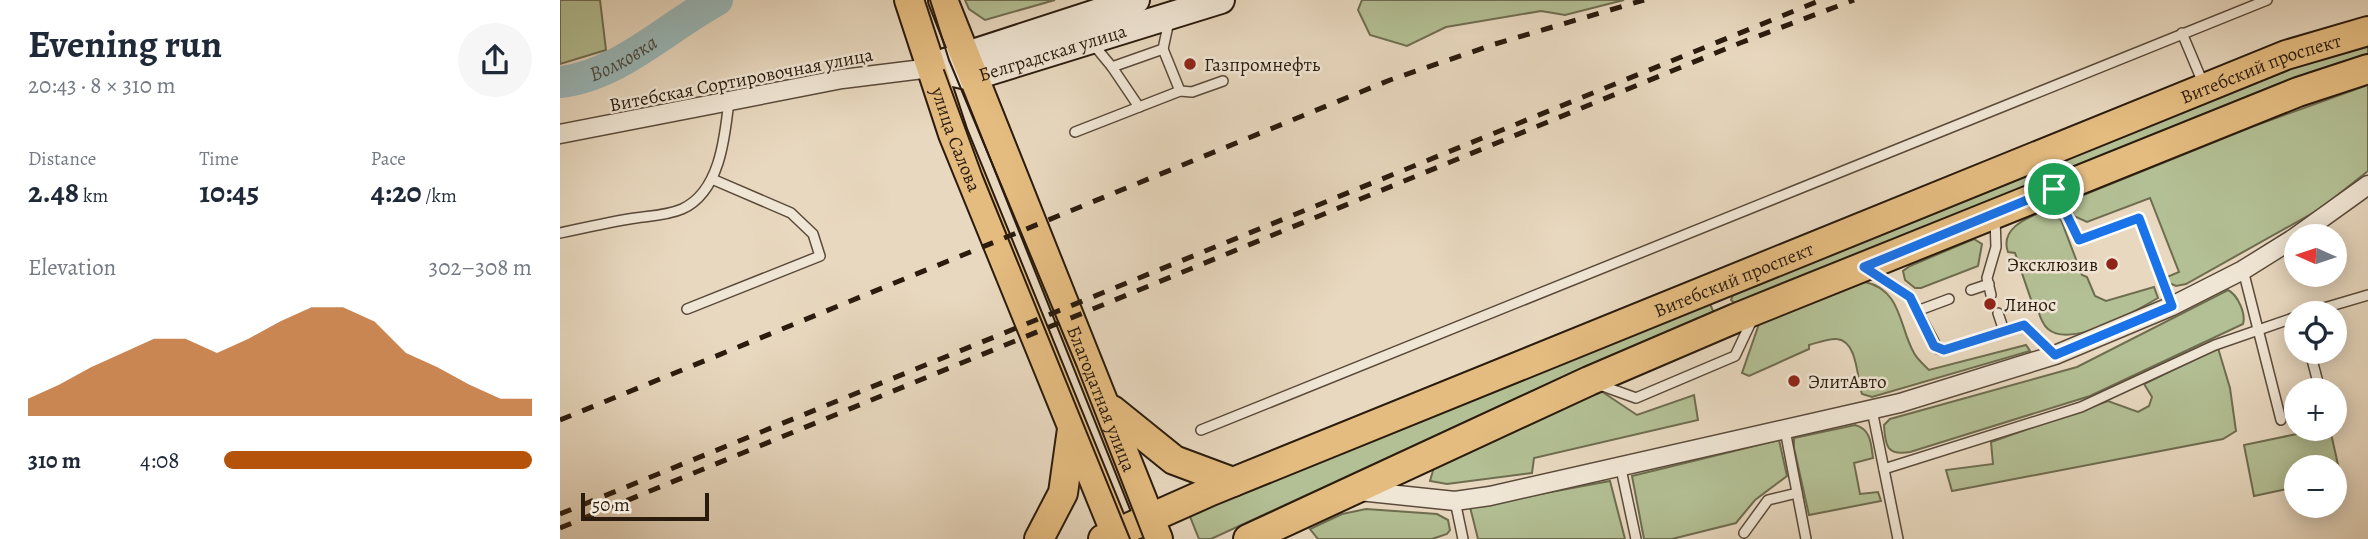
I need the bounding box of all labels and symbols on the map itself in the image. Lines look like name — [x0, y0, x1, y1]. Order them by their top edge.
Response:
street label: Белградская улица — [975, 18, 1130, 88]
street label: Витебский проспект — [2177, 27, 2345, 111]
water label: Волковка — [585, 28, 663, 88]
street label: Витебская Сортировочная улица — [607, 42, 875, 118]
place label: Газпромнефть — [1204, 52, 1320, 78]
marker: Газпромнефть — [1182, 56, 1198, 72]
street label: улица Салова — [924, 83, 987, 196]
pin — [2024, 159, 2084, 219]
north arrow — [2284, 224, 2347, 287]
street label: Витебский проспект — [1650, 236, 1818, 324]
place label: Эксклюзив — [2007, 252, 2098, 278]
marker: Эксклюзив — [2104, 256, 2120, 272]
place label: Линос — [2004, 292, 2056, 318]
marker: Линос — [1982, 296, 1998, 312]
street label: Благодатная улица — [1060, 322, 1142, 476]
place label: ЭлитАвто — [1808, 369, 1887, 395]
marker: ЭлитАвто — [1786, 373, 1802, 389]
scale bar — [581, 490, 709, 522]

